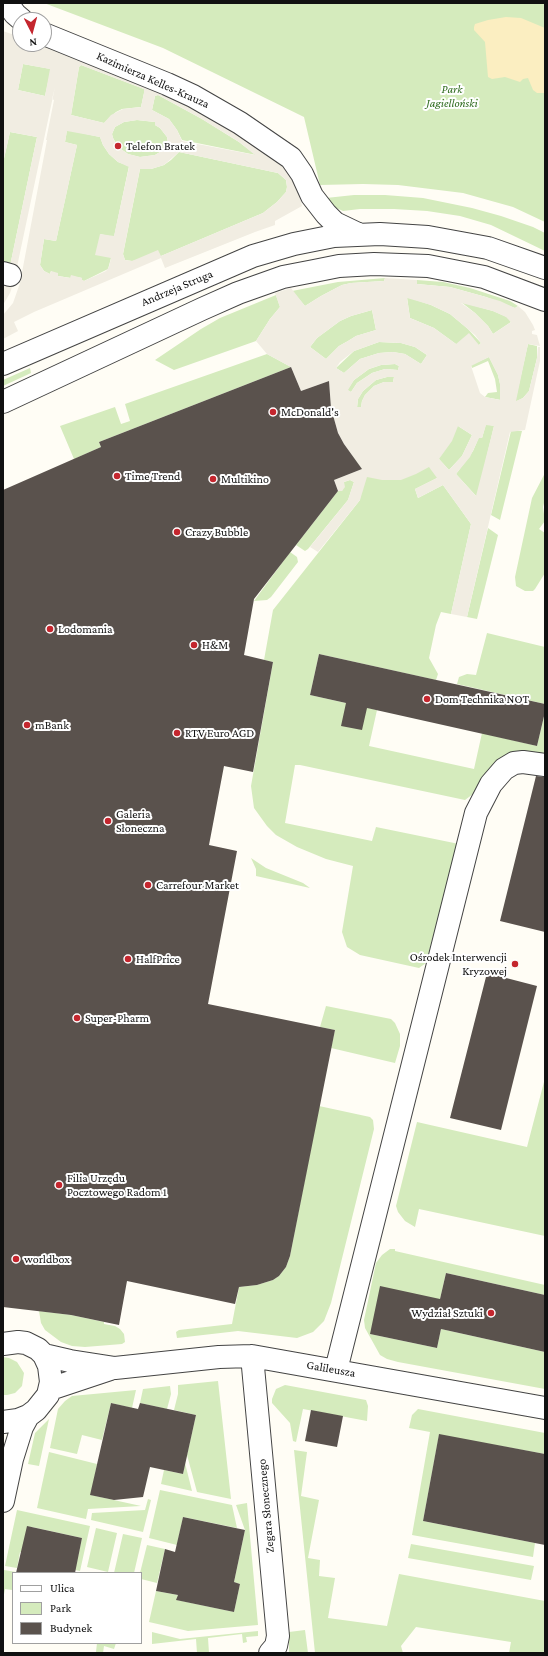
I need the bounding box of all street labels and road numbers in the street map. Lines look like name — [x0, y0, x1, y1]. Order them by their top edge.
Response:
street label: Kazimierza Kelles-Krauza — [94, 49, 212, 111]
street label: Andrzeja Struga — [139, 266, 215, 310]
street label: Galileusza — [305, 1358, 357, 1380]
street label: Zegara Słonecznego — [255, 1458, 277, 1554]

